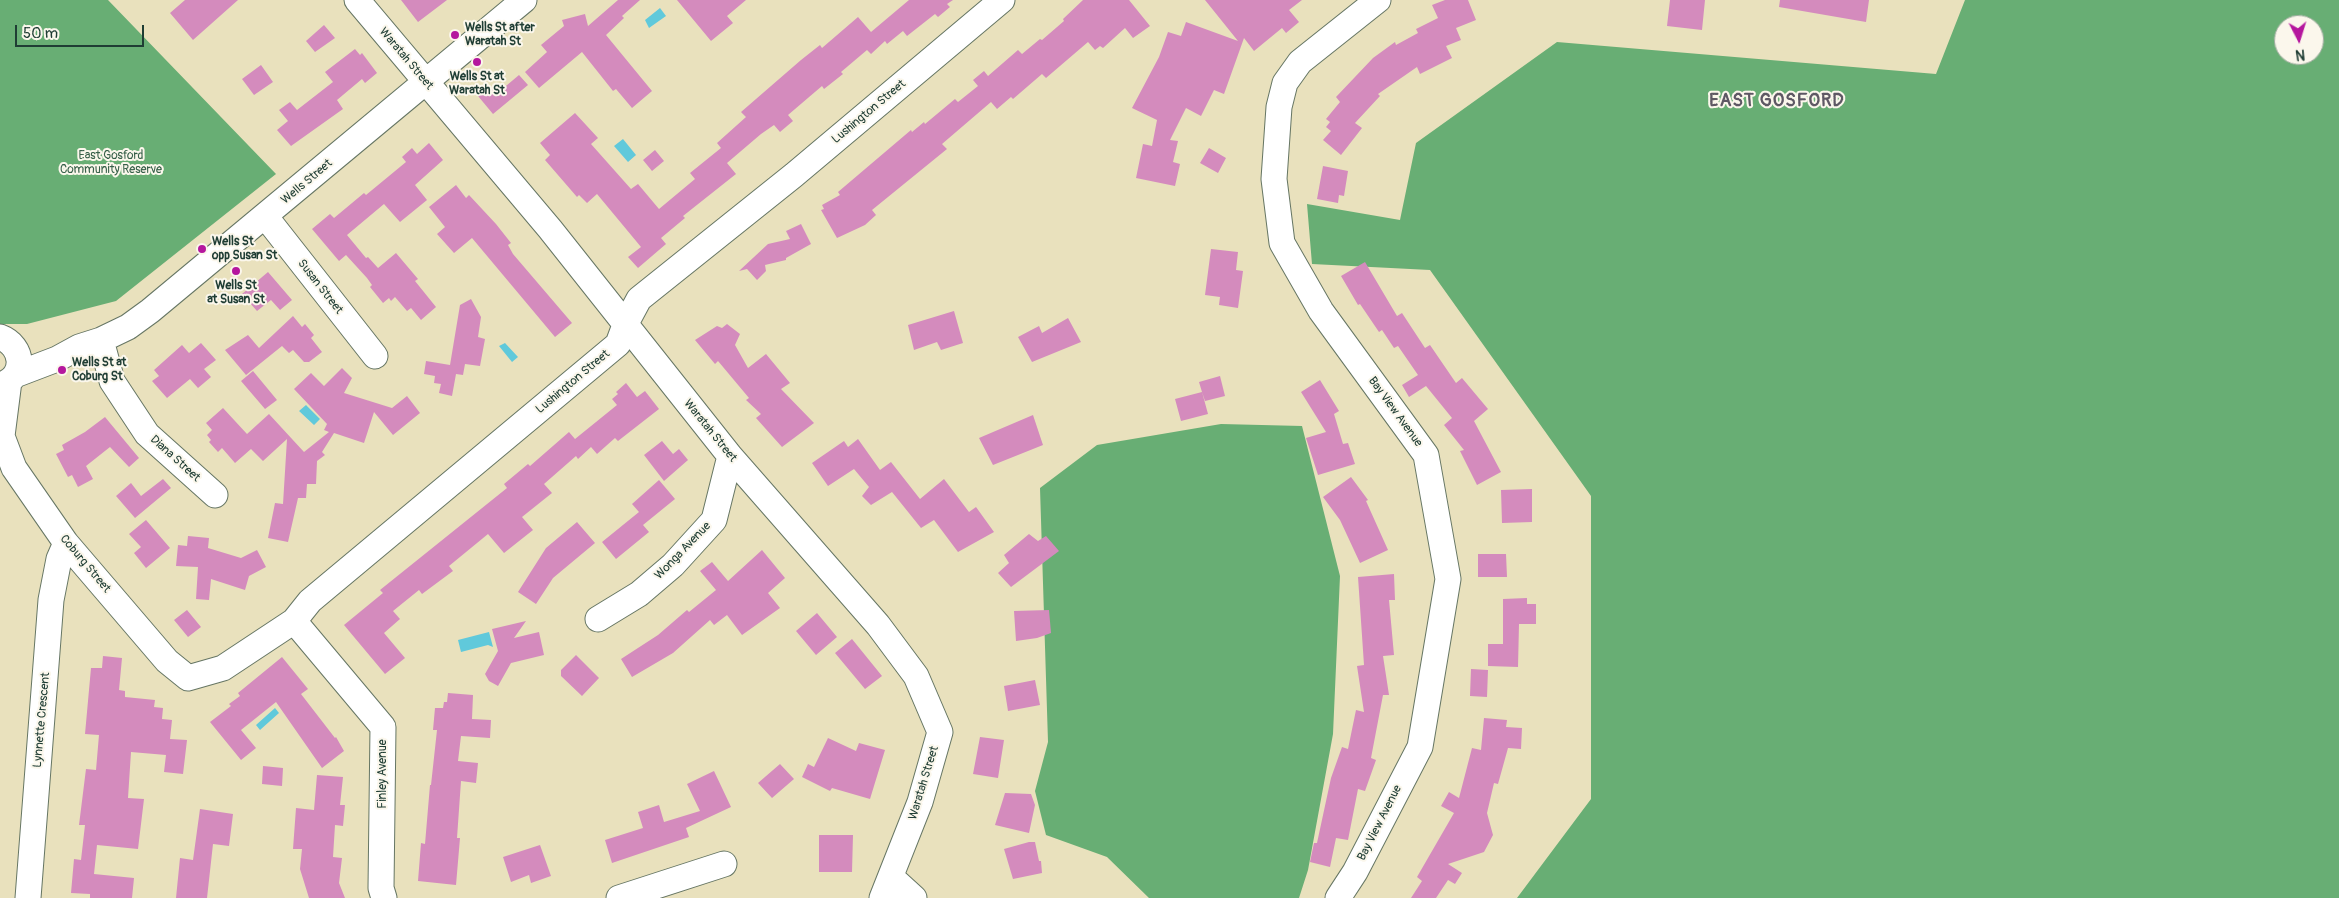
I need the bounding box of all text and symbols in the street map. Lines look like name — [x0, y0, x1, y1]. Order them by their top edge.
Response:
scale bar — [18, 15, 146, 47]
north arrow — [2274, 15, 2324, 65]
place label: Wells St after Waratah St — [465, 21, 535, 49]
text: 50 m — [23, 24, 58, 43]
street label: Waratah Street — [376, 25, 436, 93]
marker: Wells St after Waratah St — [449, 29, 461, 41]
text: N — [2295, 46, 2306, 63]
marker: Wells St at Waratah St — [471, 56, 483, 68]
place label: Wells St at Waratah St — [449, 70, 505, 98]
street label: Lushington Street — [829, 77, 909, 147]
district label: EAST GOSFORD — [1708, 90, 1846, 112]
park label: East Gosford Community Reserve — [60, 149, 162, 177]
street label: Wells Street — [278, 156, 336, 208]
place label: Wells St opp Susan St — [212, 235, 277, 263]
marker: Wells St opp Susan St — [196, 243, 208, 255]
street label: Susan Street — [294, 257, 346, 317]
marker: Wells St at Susan St — [230, 265, 242, 277]
place label: Wells St at Susan St — [207, 279, 265, 307]
street label: Lushington Street — [533, 347, 613, 417]
place label: Wells St at Coburg St — [72, 356, 126, 384]
marker: Wells St at Coburg St — [56, 364, 68, 376]
street label: Bay View Avenue — [1365, 374, 1425, 450]
street label: Waratah Street — [680, 397, 740, 465]
street label: Diana Street — [147, 433, 203, 485]
street label: Wonga Avenue — [652, 519, 714, 583]
street label: Coburg Street — [57, 532, 113, 596]
street label: Lynnette Crescent — [31, 672, 53, 768]
street label: Finley Avenue — [376, 739, 390, 809]
street label: Waratah Street — [906, 744, 942, 822]
street label: Bay View Avenue — [1355, 783, 1405, 863]

